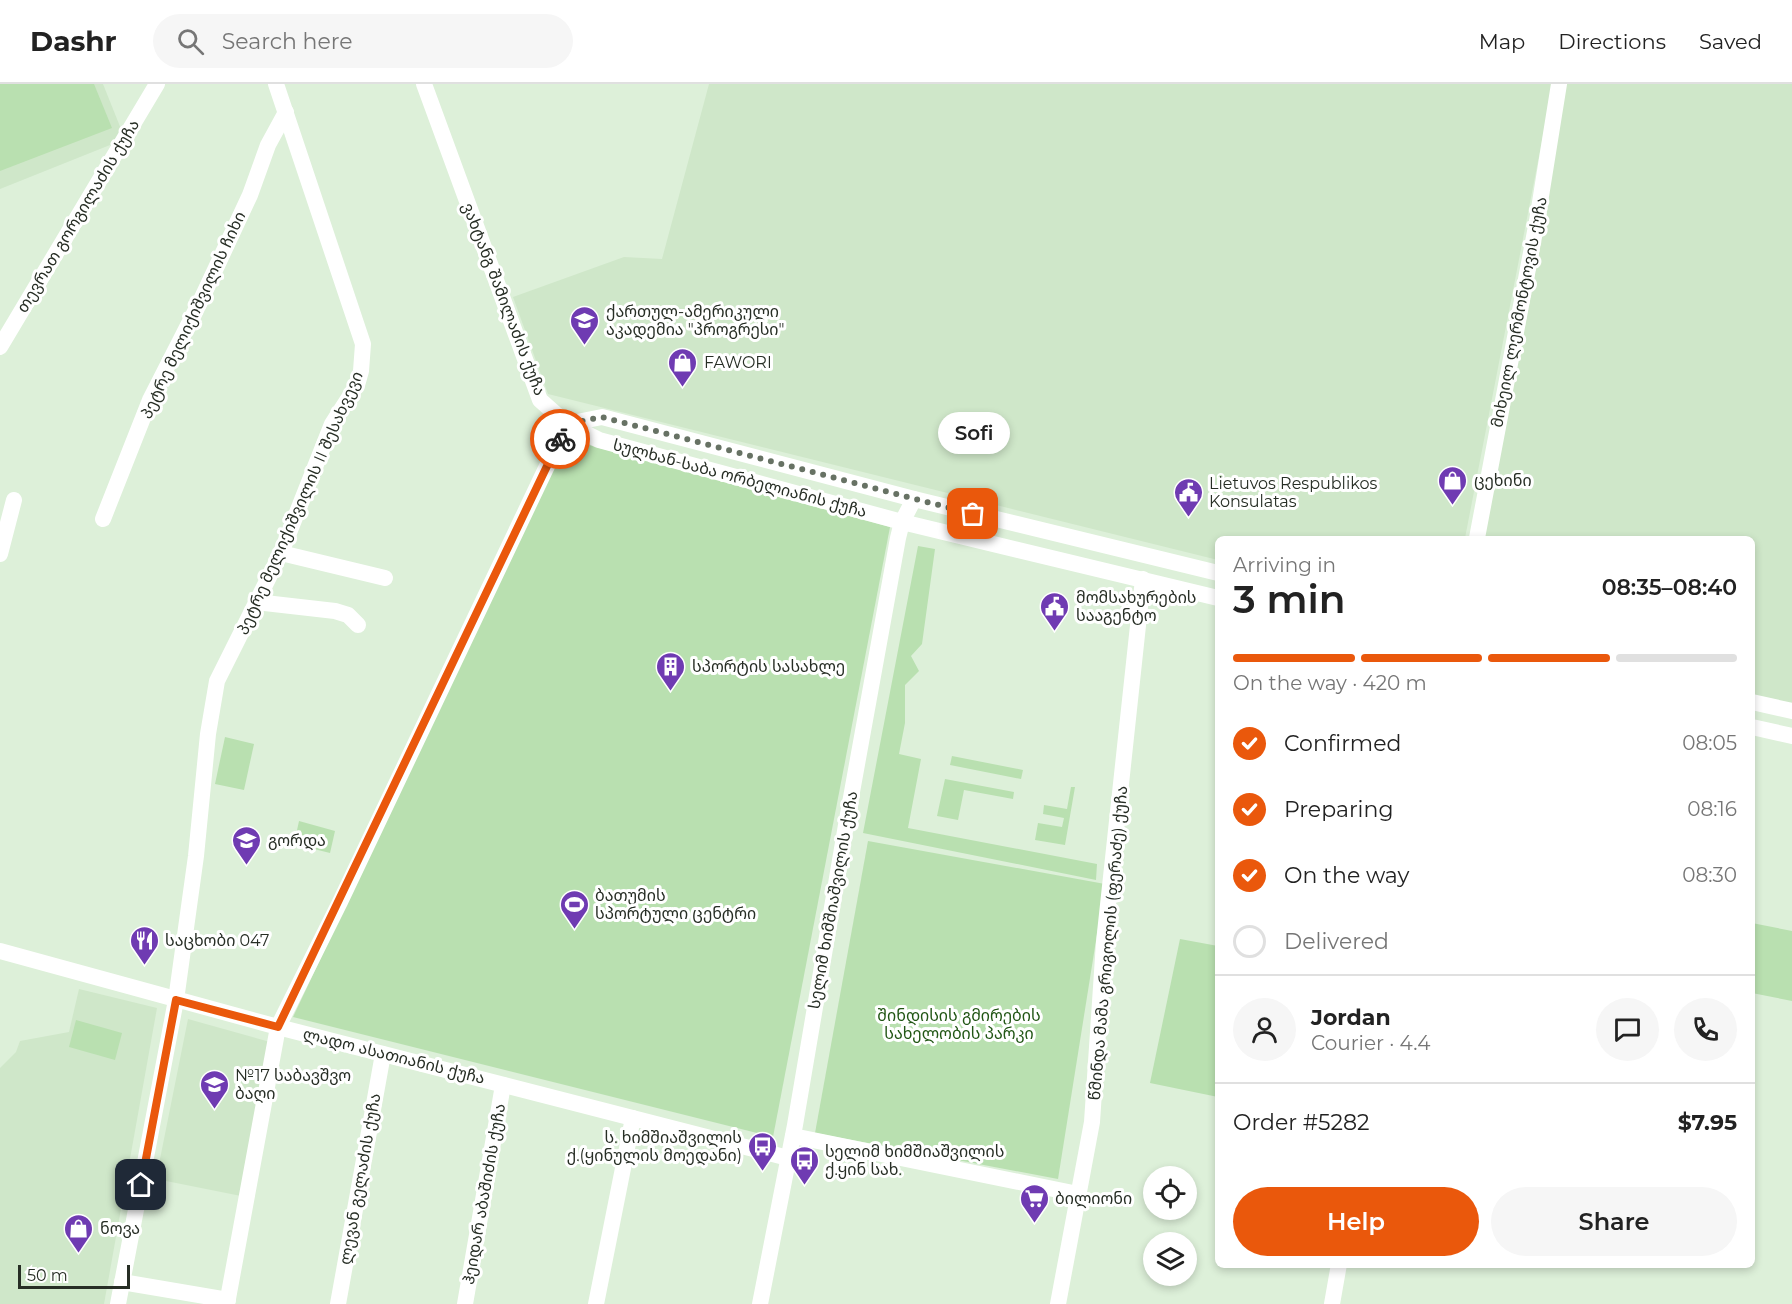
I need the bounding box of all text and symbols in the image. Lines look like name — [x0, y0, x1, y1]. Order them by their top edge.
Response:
search box — [153, 14, 573, 68]
text: Dashr — [30, 24, 117, 58]
icon: search — [174, 25, 207, 58]
text: Search here — [222, 28, 353, 55]
text: Map — [1479, 29, 1525, 54]
text: Directions — [1558, 29, 1666, 54]
text: Saved — [1699, 29, 1762, 54]
street label: თევრათ გორგილაძის ქუჩა — [13, 116, 144, 316]
street label: მიხეილ ლერმონტოვის ქუჩა — [1487, 195, 1552, 429]
street label: ვახტანგ შამილაძის ქუჩა — [457, 200, 550, 399]
street label: პეტრე მელიქიშვილის ჩიხი — [137, 208, 250, 422]
place label: ქართულ-ამერიკული აკადემია "პროგრესი" — [606, 302, 785, 340]
school or university icon: ქართულ-ამერიკული აკადემია "პროგრესი" — [569, 304, 601, 346]
shop icon: FAWORI — [667, 346, 699, 388]
place label: FAWORI — [704, 353, 772, 372]
street label: პეტრე მელიქიშვილის II შესახვევი — [233, 368, 368, 638]
courier — [530, 409, 590, 469]
callout: Sofi — [937, 412, 1009, 454]
text: Sofi — [955, 421, 993, 445]
icon: bike — [544, 423, 577, 456]
street label: სულხან-საბა ორბელიანის ქუჩა — [611, 435, 869, 522]
shop icon: ცეხინი — [1437, 464, 1469, 506]
place label: ცეხინი — [1474, 471, 1532, 490]
place label: Lietuvos Respublikos Konsulatas — [1209, 474, 1377, 511]
public building icon: Lietuvos Respublikos Konsulatas — [1172, 476, 1204, 518]
pin — [947, 488, 998, 539]
icon: bag — [956, 497, 989, 530]
text: Arriving in — [1233, 553, 1336, 577]
text: 08:35–08:40 — [1602, 574, 1737, 601]
text: 3 min — [1233, 575, 1346, 623]
place label: მომსახურების სააგენტო — [1076, 588, 1197, 625]
public building icon: მომსახურების სააგენტო — [1039, 590, 1071, 632]
building icon: სპორტის სასახლე — [655, 650, 687, 692]
place label: სპორტის სასახლე — [692, 657, 845, 677]
text: On the way · 420 m — [1233, 671, 1427, 695]
icon: check — [1233, 727, 1266, 760]
text: Confirmed — [1284, 730, 1401, 757]
text: 08:05 — [1682, 731, 1737, 755]
street label: წმინდა მამა გრიგოლის (ფერაძე) ქუჩა — [1085, 785, 1132, 1101]
street label: სელიმ ხიმშიაშვილის ქუჩა — [804, 790, 863, 1011]
icon: check — [1233, 793, 1266, 826]
text: Preparing — [1284, 796, 1393, 823]
text: 08:16 — [1687, 797, 1737, 821]
school or university icon: გორდა — [231, 824, 263, 866]
place label: გორდა — [268, 831, 326, 851]
icon: check — [1233, 859, 1266, 892]
text: On the way — [1284, 862, 1409, 889]
text: 08:30 — [1682, 863, 1737, 887]
place label: ბათუმის სპორტული ცენტრი — [595, 886, 756, 924]
sports icon: ბათუმის სპორტული ცენტრი — [558, 888, 590, 930]
restaurant icon: საცხობი 047 — [128, 924, 160, 966]
text: Delivered — [1284, 928, 1389, 955]
place label: საცხობი 047 — [165, 931, 269, 950]
button: person — [1233, 998, 1296, 1061]
button: chat — [1596, 998, 1659, 1061]
button: phone — [1674, 998, 1737, 1061]
text: Jordan — [1311, 1004, 1391, 1031]
park label: შინდისის გმირების სახელობის პარკი — [877, 1006, 1041, 1044]
street label: ლადო ასათიანის ქუჩა — [301, 1024, 487, 1089]
text: Courier · 4.4 — [1311, 1031, 1430, 1055]
place label: №17 საბავშვო ბაღი — [235, 1066, 351, 1103]
school or university icon: №17 საბავშვო ბაღი — [198, 1068, 230, 1110]
street label: ლევან გელაძის ქუჩა — [336, 1092, 385, 1266]
street label: ჰეიდარ აბაშიძის ქუჩა — [459, 1102, 510, 1286]
text: Order #5282 — [1233, 1109, 1369, 1136]
text: $7.95 — [1678, 1109, 1737, 1136]
place label: ს. ხიმშიაშვილის ქ.(ყინულის მოედანი) — [567, 1128, 742, 1166]
bus stop icon: ს. ხიმშიაშვილის ქ.(ყინულის მოედანი) — [747, 1130, 779, 1172]
place label: სელიმ ხიმშიაშვილის ქ.ყინ სახ. — [825, 1142, 1004, 1179]
bus stop icon: სელიმ ხიმშიაშვილის ქ.ყინ სახ. — [788, 1144, 820, 1186]
pin — [115, 1159, 166, 1210]
map controls — [1143, 1166, 1197, 1286]
button: locate — [1143, 1166, 1197, 1220]
icon: home — [124, 1168, 157, 1201]
supermarket icon: ბილიონი — [1018, 1182, 1050, 1224]
button: Help — [1233, 1187, 1479, 1256]
button: Share — [1491, 1187, 1737, 1256]
place label: ბილიონი — [1055, 1189, 1132, 1209]
shop icon: ნოვა — [63, 1212, 95, 1254]
place label: ნოვა — [100, 1219, 140, 1238]
button: layers — [1143, 1232, 1197, 1286]
scale bar — [18, 1262, 130, 1290]
text: 50 m — [27, 1266, 68, 1285]

